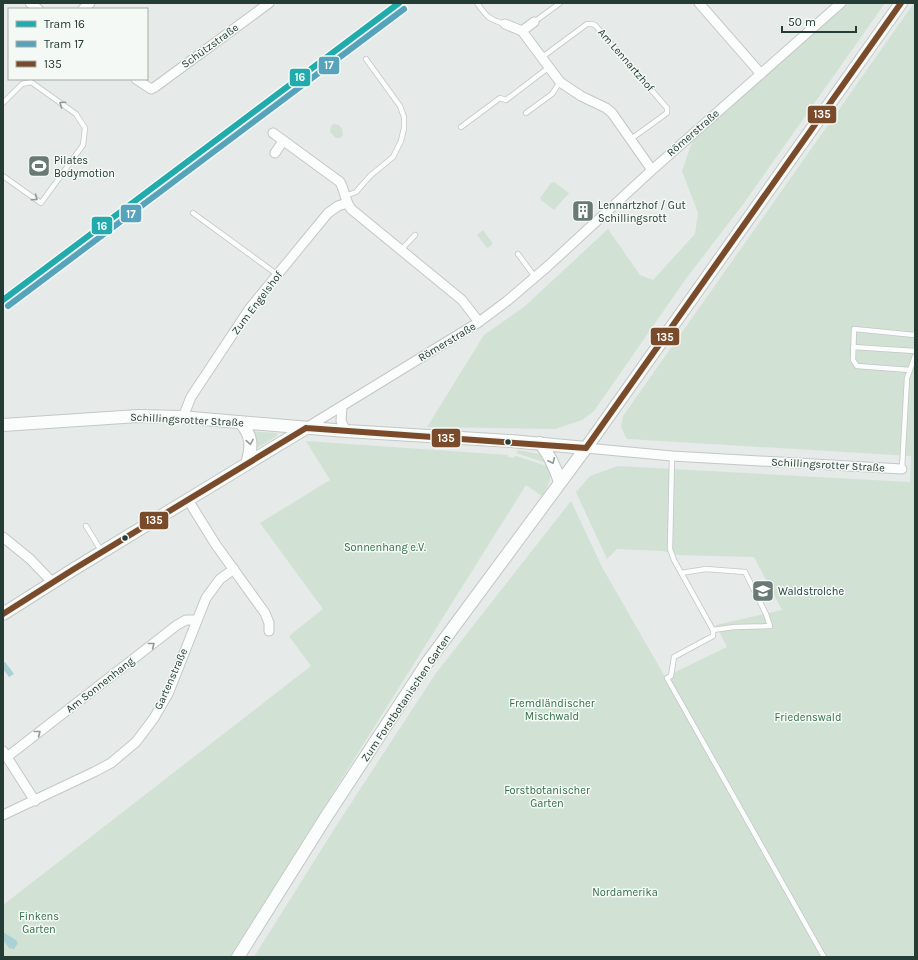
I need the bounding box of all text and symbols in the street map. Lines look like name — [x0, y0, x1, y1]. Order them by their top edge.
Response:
legend — [8, 8, 148, 80]
scale bar — [782, 8, 856, 34]
text: 50 m — [788, 15, 816, 29]
text: Tram 16 — [44, 17, 85, 31]
street label: Schützstraße — [179, 21, 241, 71]
street label: Am Lennartzhof — [595, 26, 657, 94]
text: Tram 17 — [44, 37, 84, 51]
line badge: 17 — [318, 56, 340, 75]
text: 135 — [44, 57, 62, 71]
text: 17 — [324, 59, 334, 72]
line badge: 16 — [289, 68, 311, 87]
text: 16 — [295, 71, 306, 84]
one-way arrow — [60, 102, 67, 109]
line badge: 135 — [807, 105, 837, 124]
street label: Römerstraße — [664, 107, 722, 159]
text: 135 — [813, 108, 831, 121]
sports icon: Pilates Bodymotion — [26, 153, 52, 179]
place label: Pilates Bodymotion — [54, 154, 115, 180]
one-way arrow — [30, 194, 37, 201]
building icon: Lennartzhof / Gut Schillingsrott — [570, 198, 596, 224]
place label: Lennartzhof / Gut Schillingsrott — [598, 199, 686, 225]
line badge: 17 — [120, 204, 142, 223]
text: 17 — [126, 208, 136, 221]
line badge: 16 — [91, 216, 113, 235]
text: 16 — [97, 220, 108, 233]
street label: Zum Engelshof — [229, 269, 285, 337]
street label: Römerstraße — [416, 320, 479, 364]
line badge: 135 — [650, 327, 680, 346]
text: 135 — [656, 331, 674, 344]
street label: Schillingsrotter Straße — [130, 411, 245, 429]
line badge: 135 — [431, 428, 461, 448]
text: 135 — [437, 432, 455, 445]
unlabelled marker — [503, 437, 513, 447]
one-way arrow — [245, 439, 253, 445]
street label: Schillingsrotter Straße — [771, 456, 886, 474]
one-way arrow — [547, 457, 555, 465]
line badge: 135 — [139, 511, 169, 530]
text: 135 — [145, 514, 163, 527]
unlabelled marker — [120, 533, 130, 543]
park label: Sonnenhang e.V. — [344, 541, 426, 554]
school or university icon: Waldstrolche — [750, 578, 776, 604]
place label: Waldstrolche — [778, 585, 844, 598]
street label: Zum Forstbotanischen Garten — [359, 632, 453, 764]
one-way arrow — [148, 642, 155, 649]
street label: Gartenstraße — [152, 646, 190, 712]
street label: Am Sonnenhang — [63, 654, 137, 716]
park label: Fremdländischer Mischwald — [509, 697, 595, 723]
park label: Friedenswald — [775, 711, 841, 724]
one-way arrow — [34, 730, 41, 737]
park label: Forstbotanischer Garten — [504, 784, 590, 810]
park label: Nordamerika — [592, 886, 658, 899]
park label: Finkens Garten — [19, 910, 59, 936]

